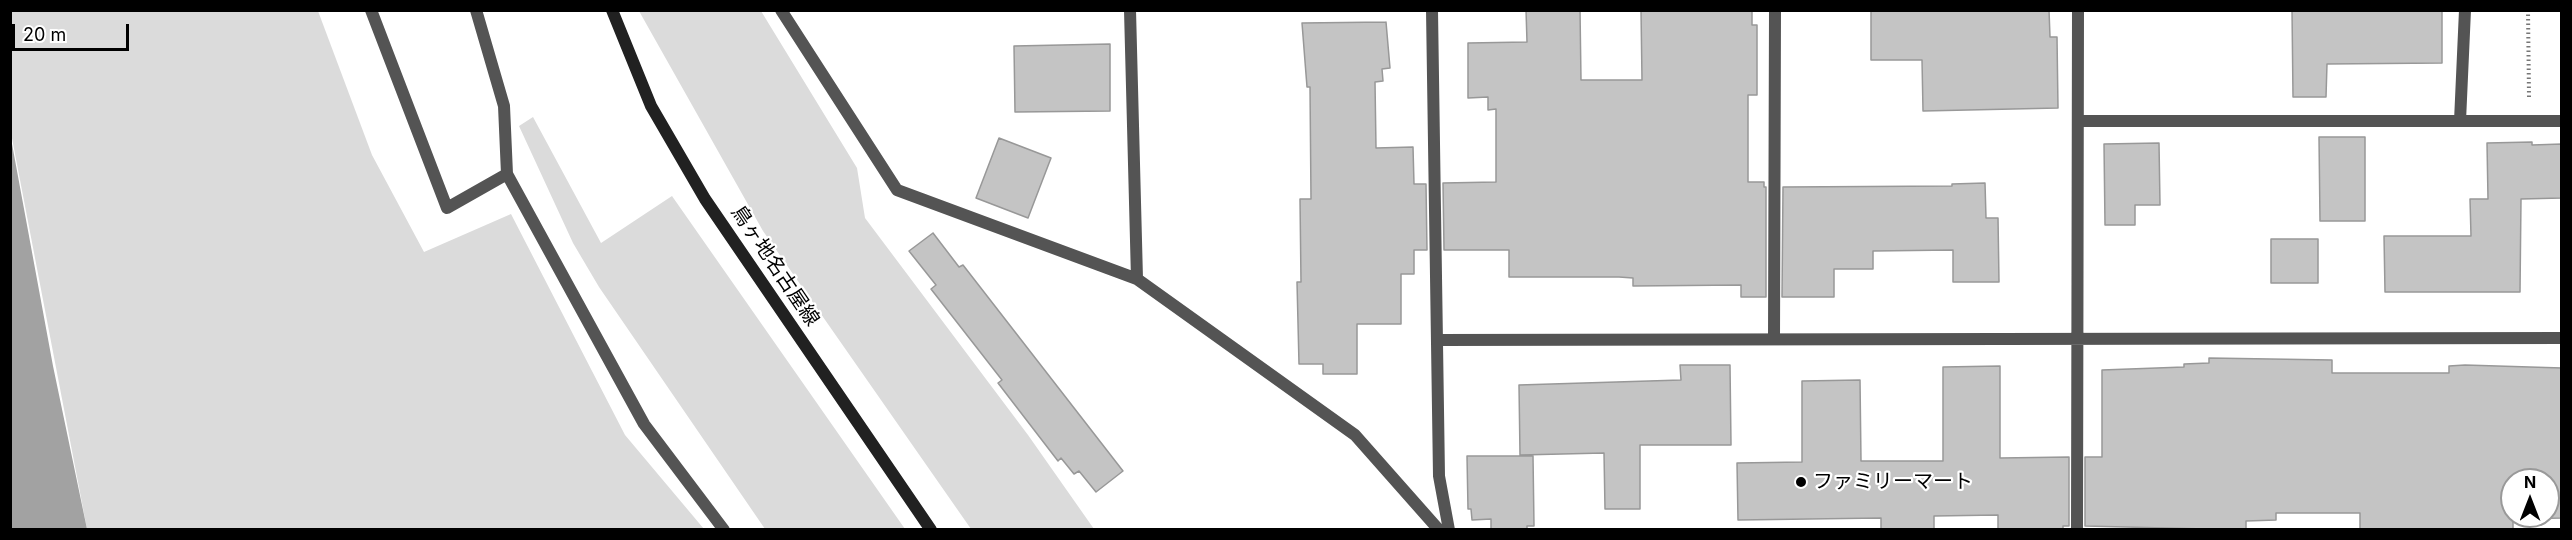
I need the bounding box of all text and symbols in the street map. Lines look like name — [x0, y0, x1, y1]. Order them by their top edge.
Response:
scale bar — [15, 12, 132, 50]
text: 20 m — [23, 24, 66, 45]
street label: 鳥ヶ地名古屋線 — [726, 201, 824, 331]
north arrow — [2500, 468, 2560, 528]
place label: ファミリーマート — [1813, 470, 1973, 494]
text: N — [2524, 472, 2536, 492]
marker: ファミリーマート — [1794, 475, 1808, 489]

